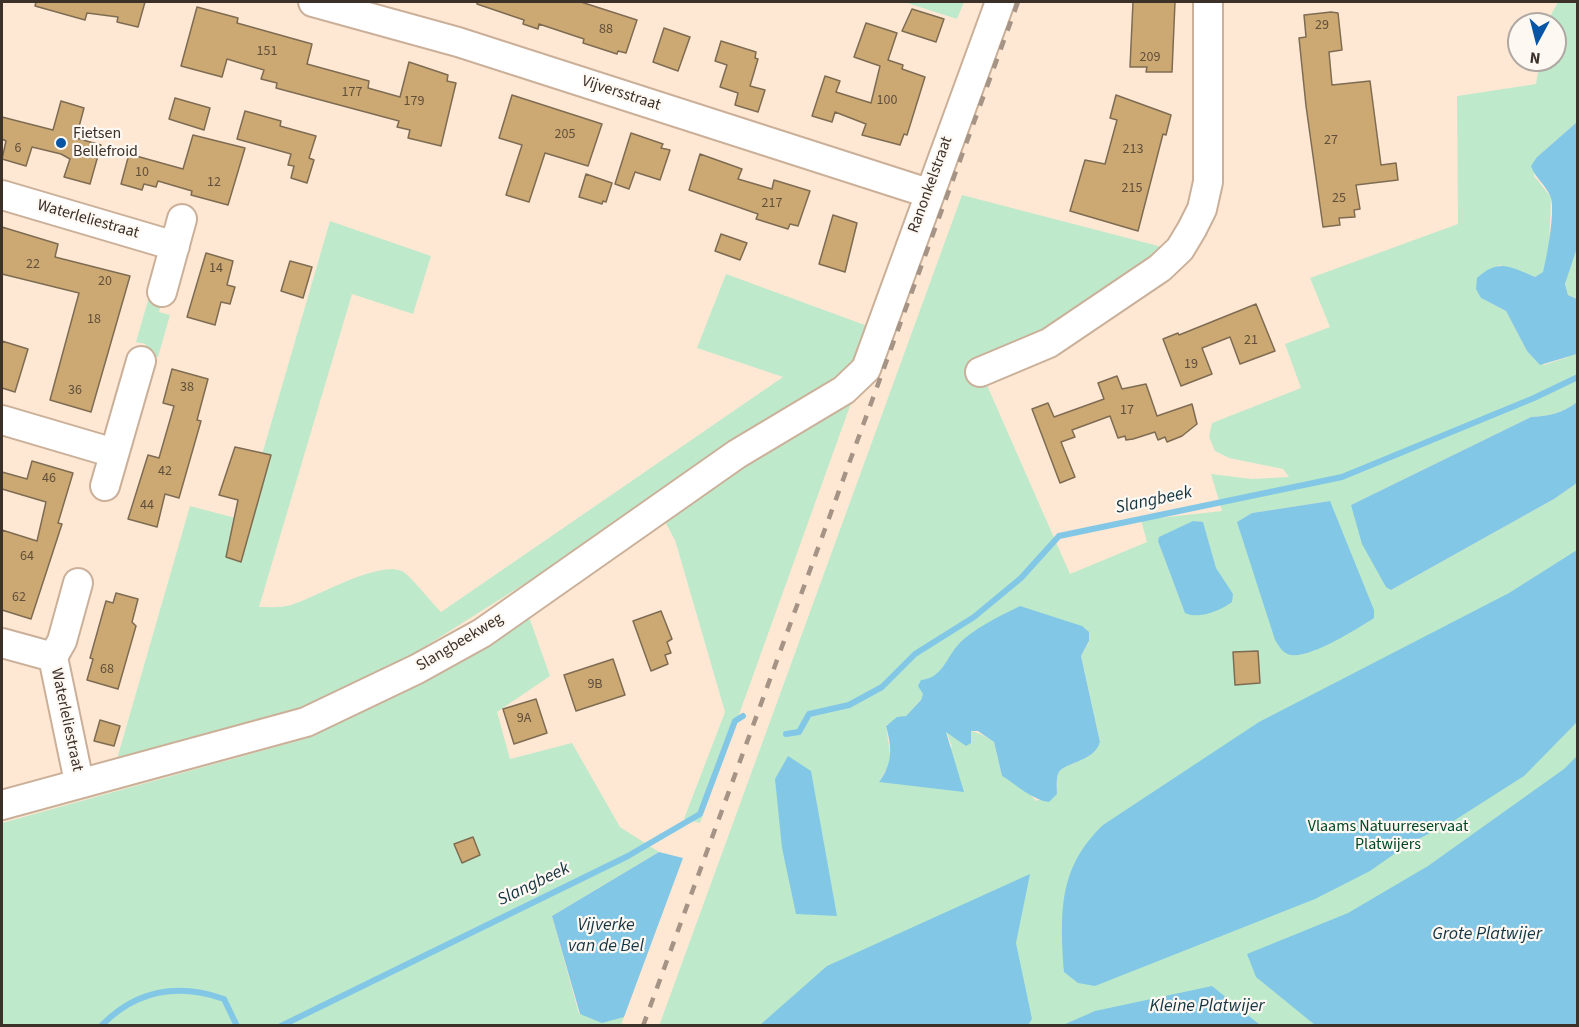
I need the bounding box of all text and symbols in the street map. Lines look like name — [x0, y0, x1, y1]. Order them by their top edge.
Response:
north arrow — [1507, 12, 1567, 72]
house number: 29 — [1315, 18, 1329, 34]
house number: 88 — [599, 22, 613, 38]
house number: 151 — [257, 44, 277, 60]
text: N — [1528, 46, 1542, 69]
house number: 209 — [1140, 50, 1160, 66]
street label: Vijversstraat — [579, 72, 663, 116]
house number: 177 — [342, 85, 362, 101]
house number: 100 — [877, 93, 897, 109]
house number: 179 — [404, 94, 424, 110]
place label: Fietsen Bellefroid — [73, 124, 138, 162]
house number: 205 — [555, 127, 575, 143]
house number: 27 — [1324, 133, 1338, 149]
street label: Ranonkelstraat — [905, 134, 957, 236]
marker: Fietsen Bellefroid — [54, 136, 68, 150]
house number: 6 — [15, 141, 21, 157]
house number: 213 — [1123, 142, 1143, 158]
house number: 10 — [135, 165, 149, 181]
house number: 12 — [207, 175, 221, 191]
house number: 215 — [1122, 181, 1142, 197]
house number: 25 — [1332, 191, 1346, 207]
street label: Waterleliestraat — [35, 196, 141, 244]
house number: 217 — [762, 196, 782, 212]
house number: 22 — [26, 257, 40, 273]
house number: 14 — [209, 261, 223, 277]
house number: 20 — [98, 274, 112, 290]
house number: 18 — [87, 312, 101, 328]
house number: 21 — [1244, 333, 1258, 349]
house number: 19 — [1184, 357, 1198, 373]
house number: 38 — [180, 380, 194, 396]
house number: 36 — [68, 383, 82, 399]
house number: 17 — [1120, 403, 1134, 419]
house number: 42 — [158, 464, 172, 480]
house number: 46 — [42, 471, 56, 487]
water label: Slangbeek — [1114, 482, 1194, 520]
house number: 44 — [140, 498, 154, 514]
house number: 64 — [20, 549, 34, 565]
house number: 62 — [12, 590, 26, 606]
street label: Slangbeekweg — [413, 610, 507, 676]
house number: 68 — [100, 662, 114, 678]
street label: Waterleliestraat — [46, 667, 86, 773]
house number: 9B — [587, 677, 603, 693]
house number: 9A — [517, 711, 531, 727]
park label: Vlaams Natuurreservaat Platwijers — [1308, 817, 1468, 855]
water label: Slangbeek — [494, 858, 574, 912]
water label: Vijverke van de Bel — [568, 915, 644, 958]
water label: Grote Platwijer — [1432, 924, 1542, 946]
water label: Kleine Platwijer — [1150, 996, 1264, 1018]

